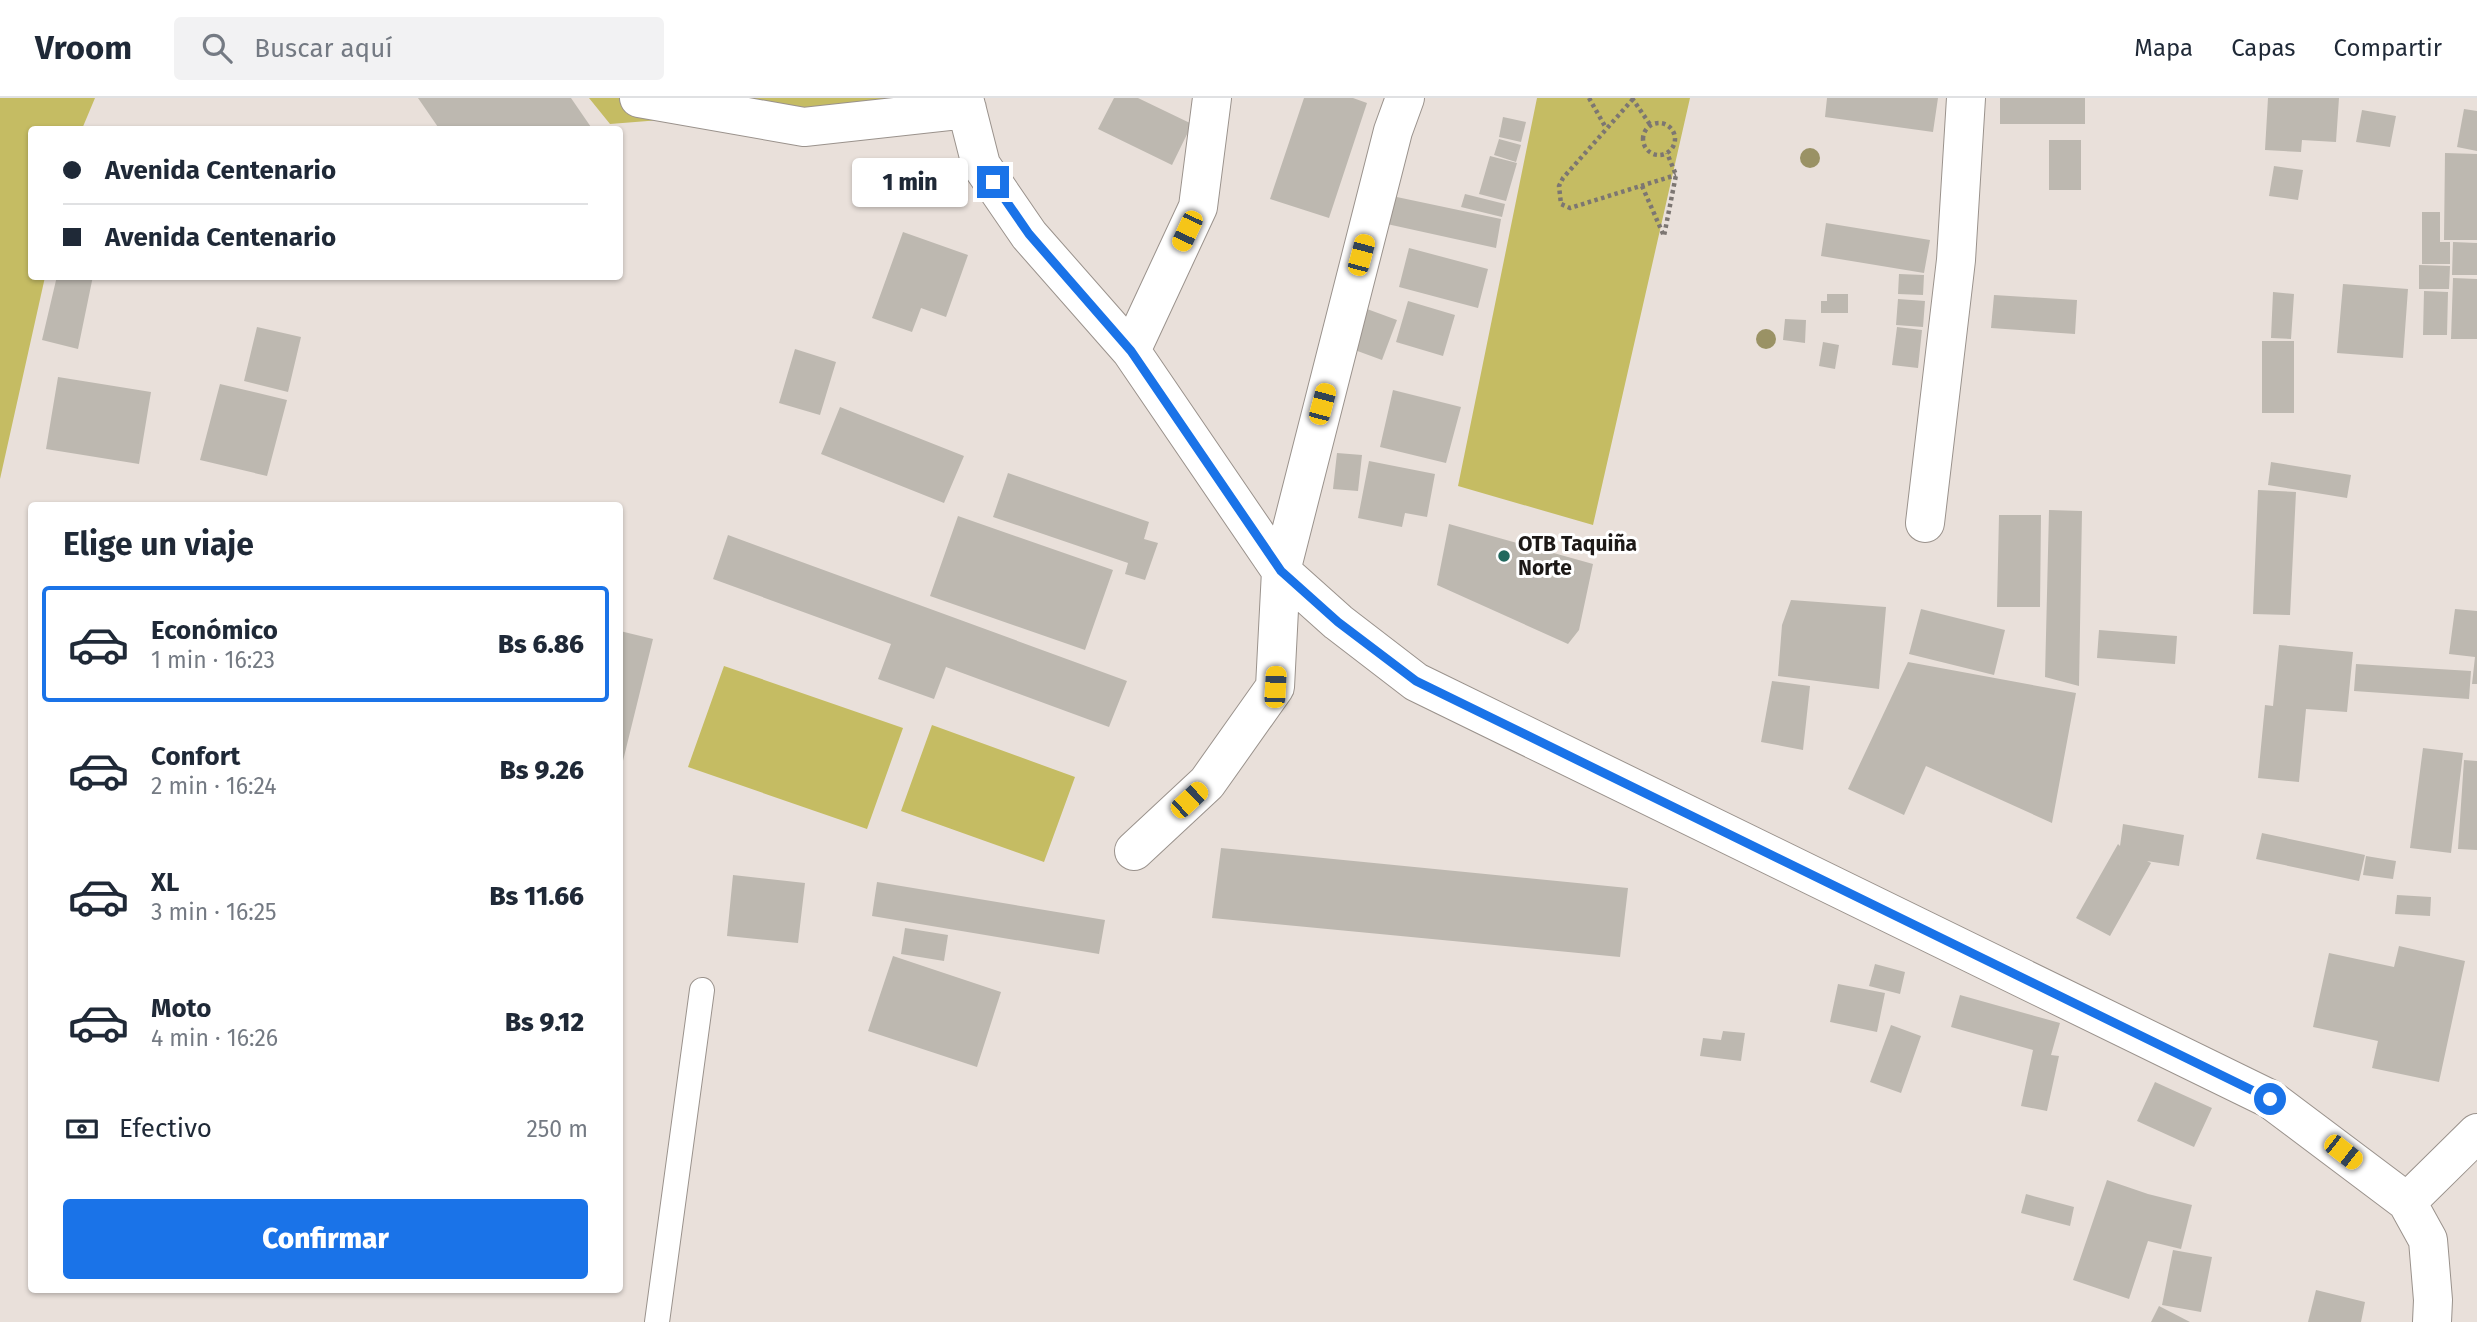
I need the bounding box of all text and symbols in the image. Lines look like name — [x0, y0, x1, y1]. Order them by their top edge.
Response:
search box — [174, 17, 664, 80]
text: Vroom — [35, 28, 132, 68]
icon: search — [198, 29, 236, 67]
text: Buscar aquí — [254, 33, 393, 64]
text: Mapa — [2134, 34, 2193, 62]
text: Capas — [2231, 34, 2295, 62]
text: Compartir — [2333, 34, 2442, 62]
text: Avenida Centenario — [105, 155, 336, 186]
callout: 1 min — [853, 158, 968, 206]
route end — [977, 166, 1009, 198]
text: 1 min — [882, 168, 938, 196]
car — [1169, 208, 1206, 254]
text: Avenida Centenario — [105, 222, 336, 253]
car — [1346, 232, 1377, 278]
car — [1307, 381, 1338, 427]
text: Elige un viaje — [63, 525, 254, 563]
place label: OTB Taquiña Norte — [1518, 531, 1637, 581]
marker: OTB Taquiña Norte — [1496, 548, 1512, 564]
icon: car — [67, 613, 130, 676]
text: Económico — [151, 615, 278, 646]
text: Bs 6.86 — [498, 629, 584, 660]
text: 1 min · 16:23 — [151, 646, 275, 674]
car — [1264, 665, 1287, 709]
icon: car — [67, 739, 130, 802]
text: Confort — [151, 741, 240, 772]
text: Bs 9.26 — [500, 755, 584, 786]
text: 2 min · 16:24 — [151, 772, 277, 800]
car — [1167, 778, 1212, 822]
icon: car — [67, 865, 130, 928]
text: XL — [151, 867, 179, 898]
text: Bs 11.66 — [489, 881, 584, 912]
text: 3 min · 16:25 — [151, 898, 277, 926]
icon: car — [67, 991, 130, 1054]
text: Moto — [151, 993, 211, 1024]
text: Bs 9.12 — [505, 1007, 584, 1038]
text: 4 min · 16:26 — [151, 1024, 278, 1052]
route start — [2254, 1083, 2286, 1115]
icon: cash — [63, 1110, 101, 1148]
text: Efectivo — [119, 1113, 212, 1144]
text: 250 m — [526, 1115, 588, 1143]
car — [2320, 1131, 2367, 1173]
button: Confirmar — [63, 1199, 588, 1279]

